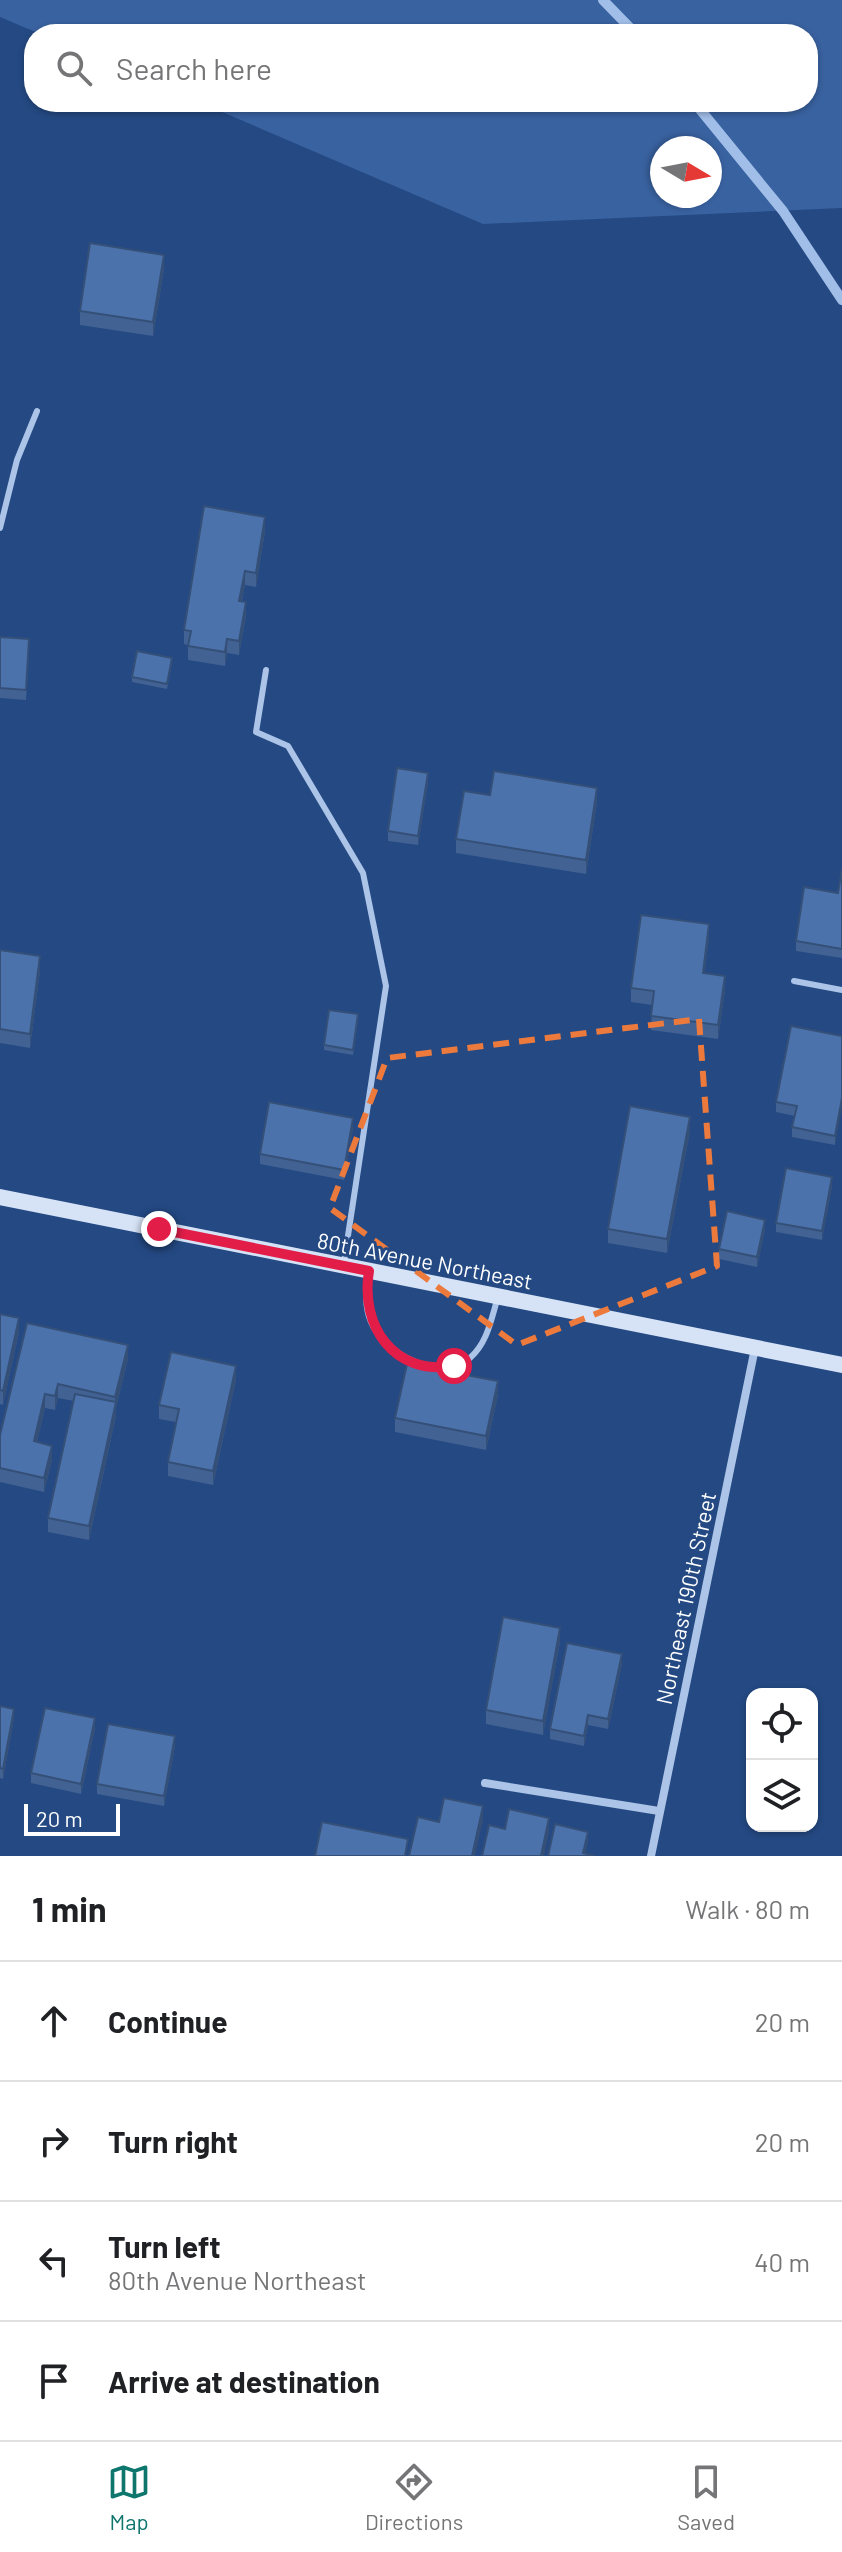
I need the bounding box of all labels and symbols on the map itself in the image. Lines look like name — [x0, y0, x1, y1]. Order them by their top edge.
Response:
north arrow — [650, 136, 722, 208]
route end — [141, 1211, 177, 1247]
street label: 80th Avenue Northeast — [315, 1226, 535, 1294]
route start — [436, 1348, 472, 1384]
street label: Northeast 190th Street — [650, 1489, 720, 1707]
scale bar — [24, 1800, 120, 1836]

